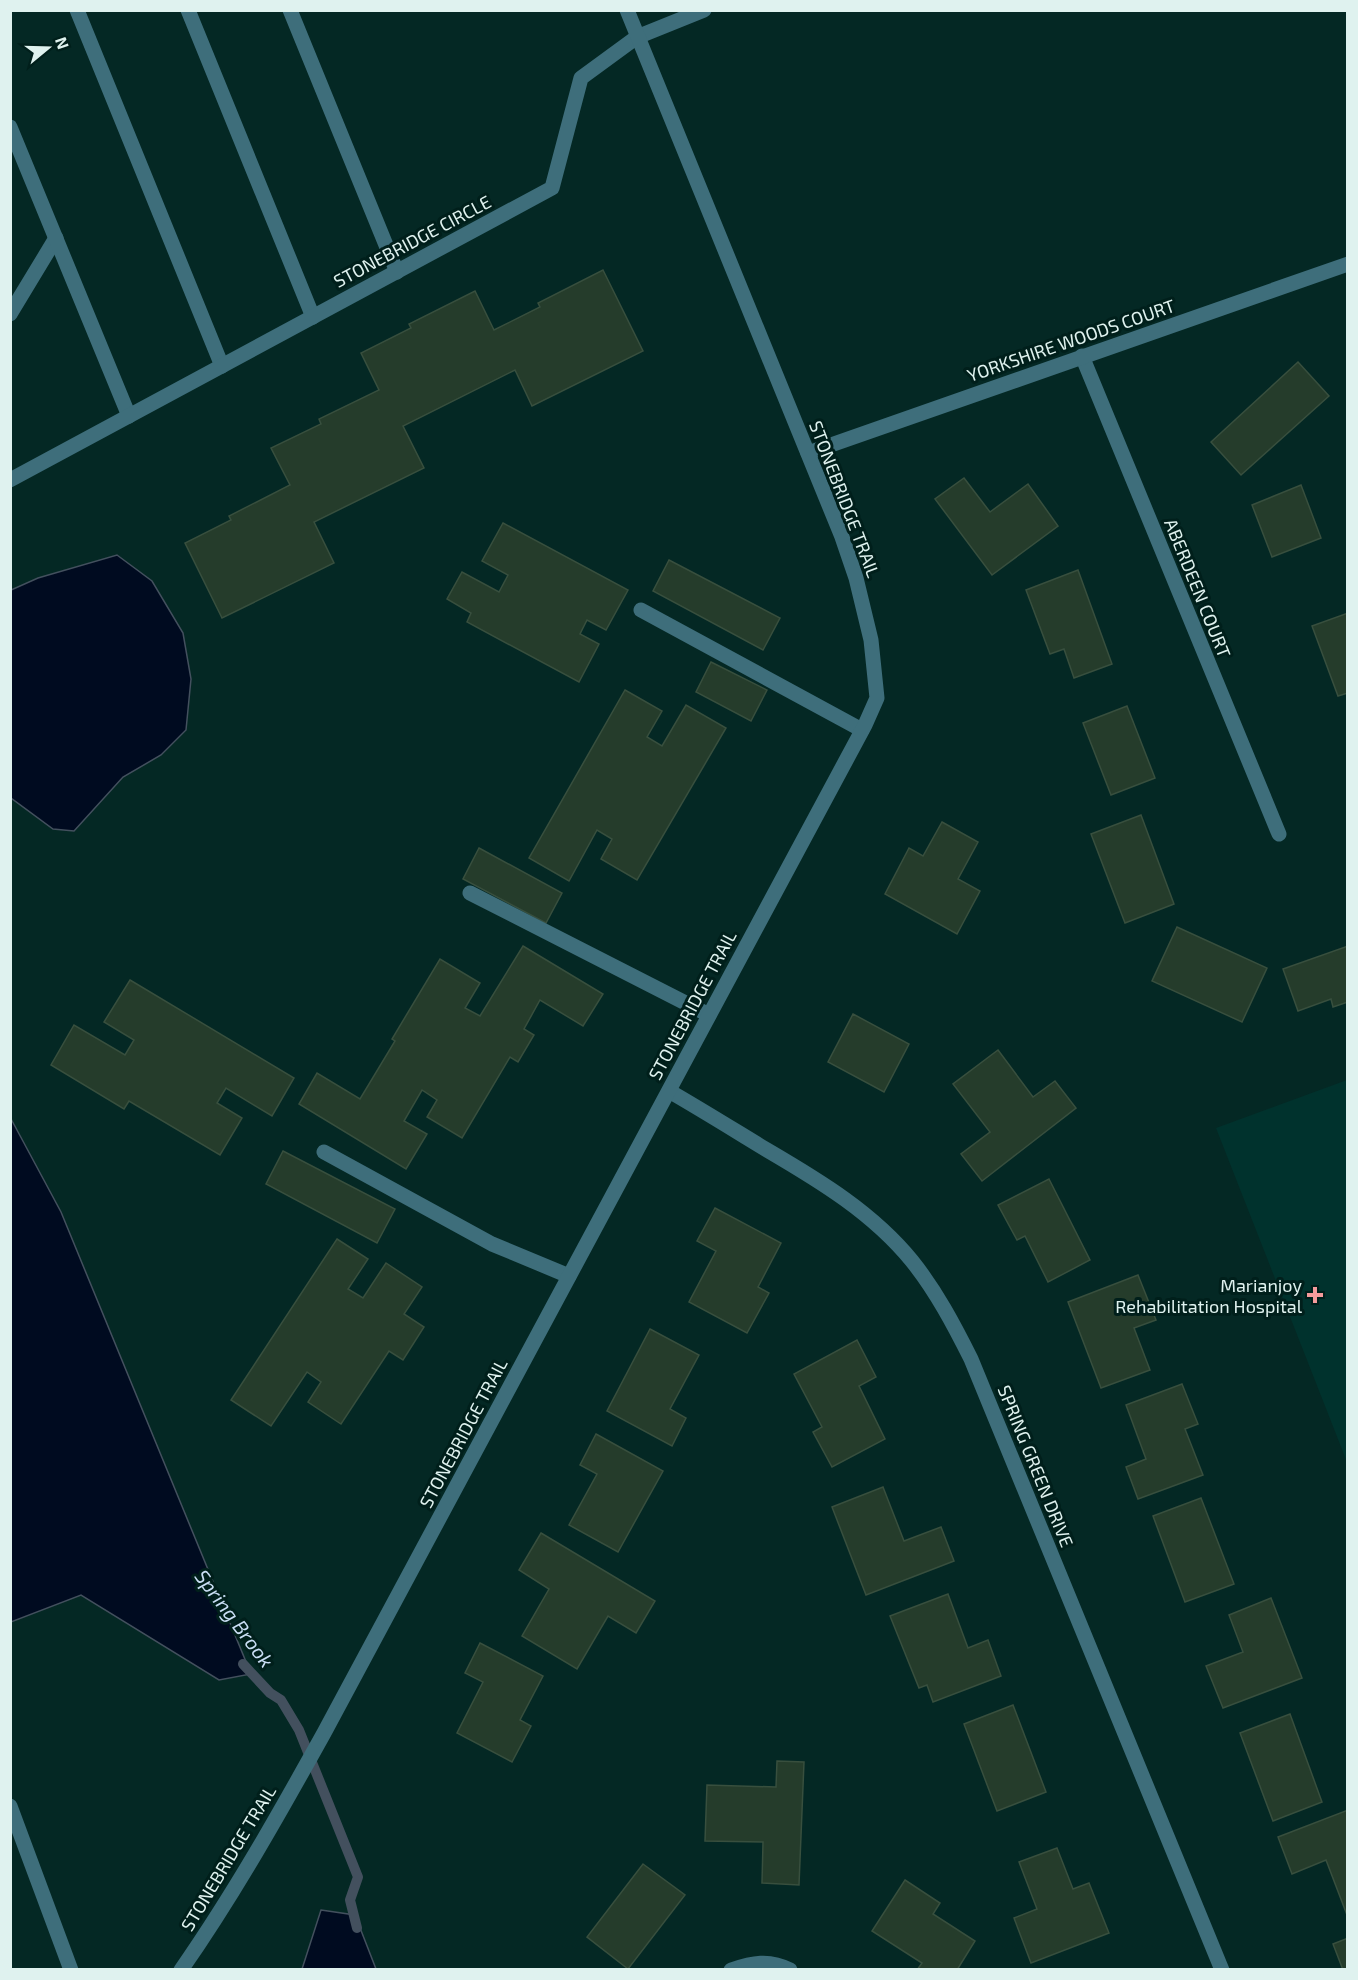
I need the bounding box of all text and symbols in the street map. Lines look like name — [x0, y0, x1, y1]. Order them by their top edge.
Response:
north arrow — [18, 18, 78, 78]
text: N — [52, 34, 74, 52]
street label: STONEBRIDGE CIRCLE — [330, 190, 494, 292]
street label: YORKSHIRE WOODS COURT — [964, 294, 1178, 386]
street label: STONEBRIDGE TRAIL — [805, 418, 885, 580]
street label: ABERDEEN COURT — [1160, 515, 1236, 661]
street label: STONEBRIDGE TRAIL — [643, 927, 741, 1083]
place label: Marianjoy Rehabilitation Hospital — [1115, 1274, 1303, 1317]
marker: Marianjoy Rehabilitation Hospital — [1306, 1286, 1324, 1304]
street label: STONEBRIDGE TRAIL — [414, 1355, 512, 1511]
street label: SPRING GREEN DRIVE — [993, 1382, 1079, 1550]
water label: Spring Brook — [190, 1564, 280, 1672]
street label: STONEBRIDGE TRAIL — [176, 1781, 280, 1935]

